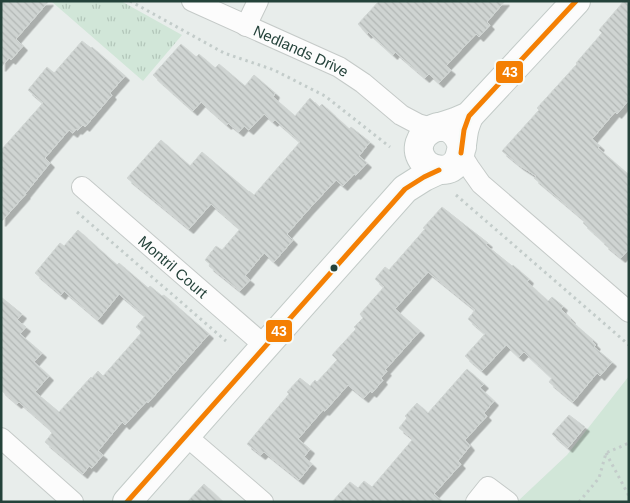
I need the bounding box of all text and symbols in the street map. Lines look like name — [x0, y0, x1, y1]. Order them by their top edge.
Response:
street label: Nedlands Drive — [251, 21, 352, 80]
line badge: 43 — [495, 60, 524, 84]
text: 43 — [502, 64, 518, 80]
street label: Montril Court — [135, 232, 212, 301]
unlabelled marker — [329, 263, 339, 273]
line badge: 43 — [265, 319, 293, 343]
text: 43 — [271, 323, 287, 339]

